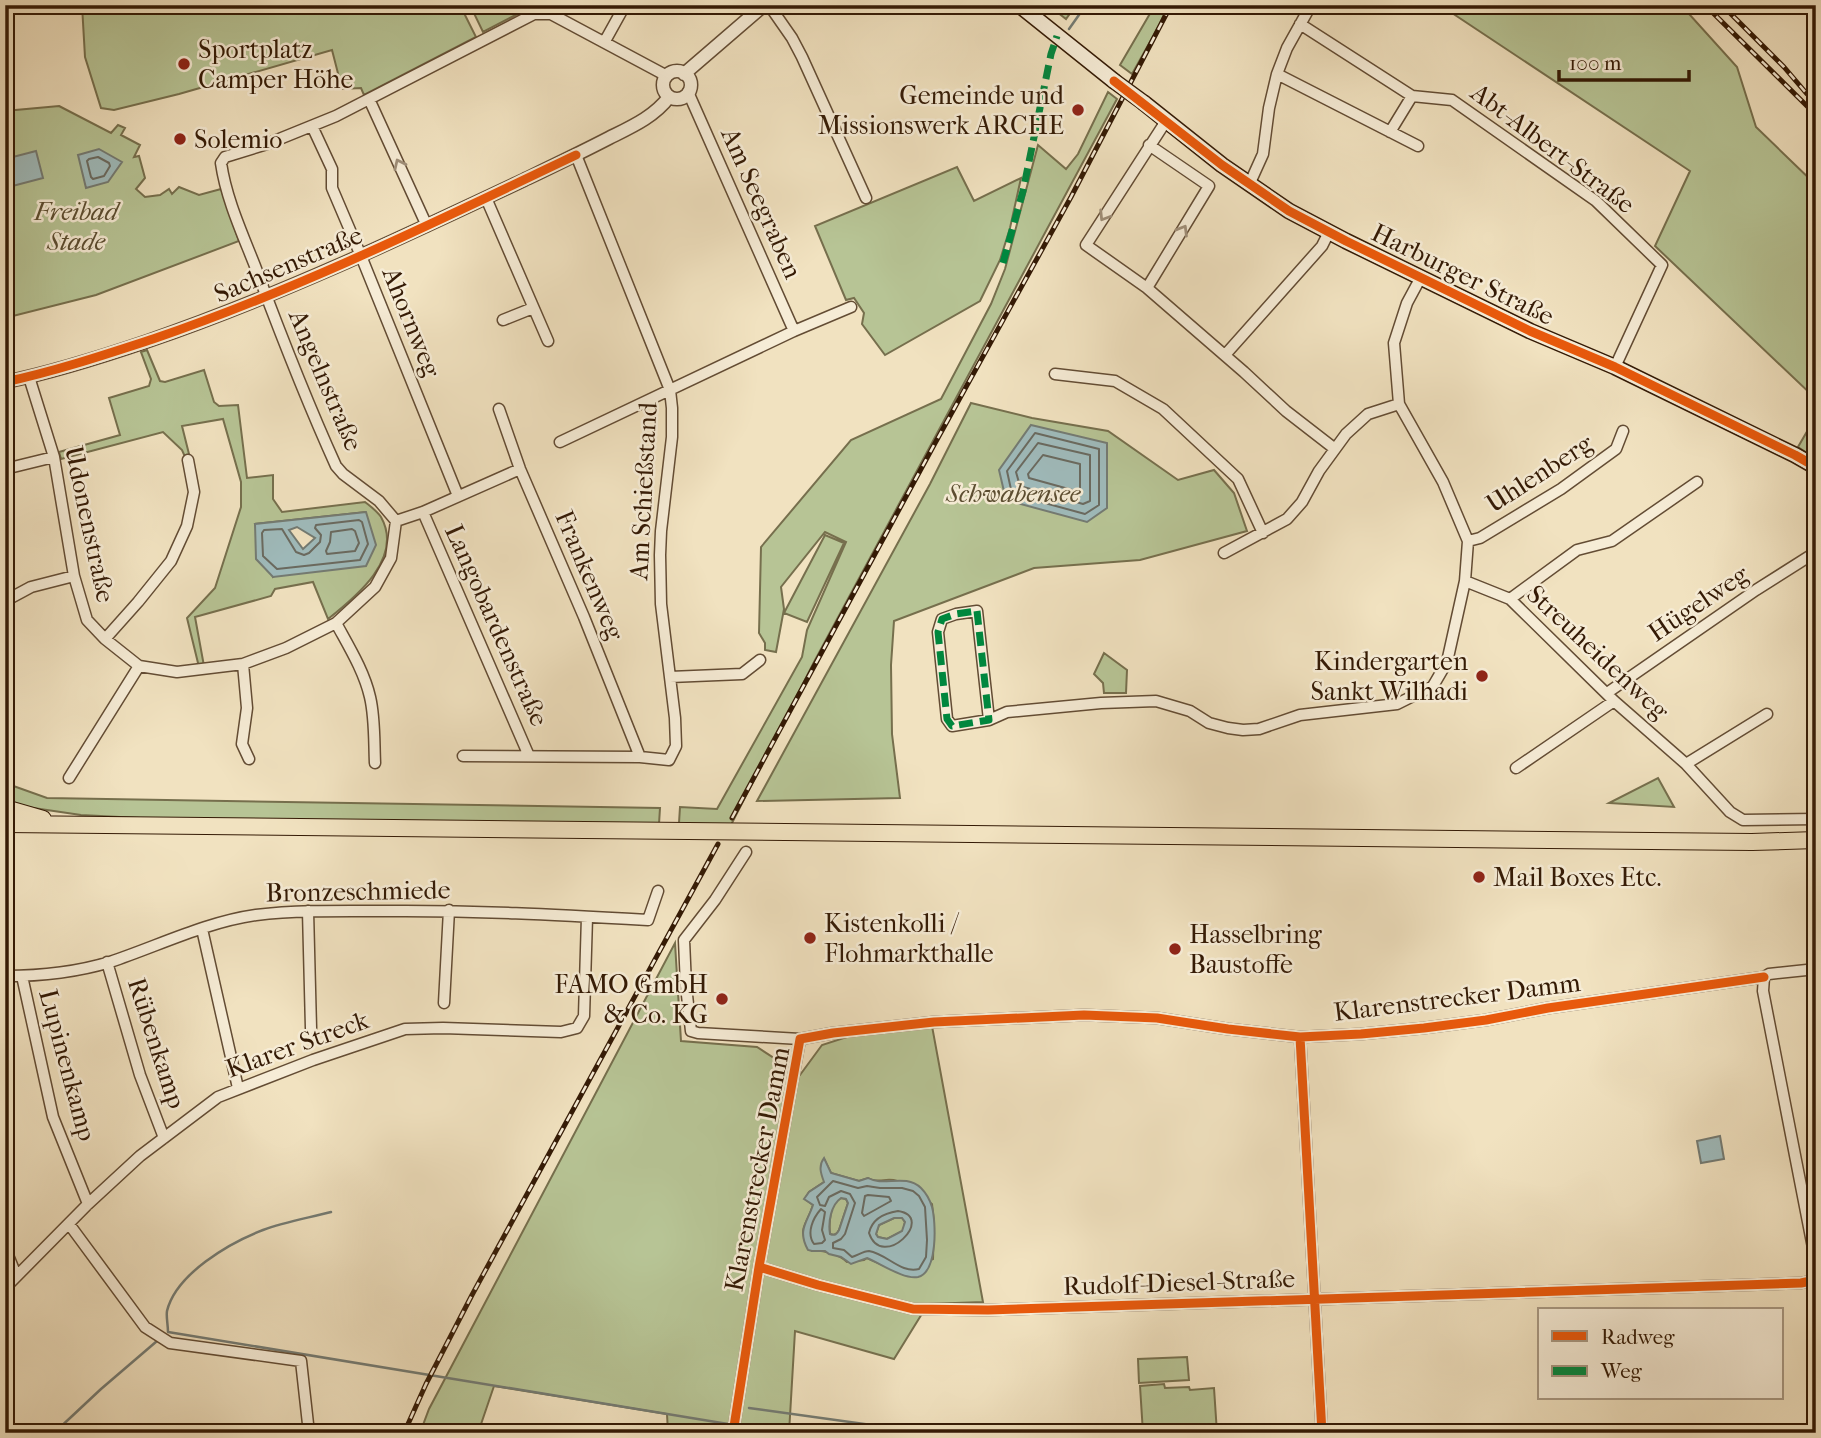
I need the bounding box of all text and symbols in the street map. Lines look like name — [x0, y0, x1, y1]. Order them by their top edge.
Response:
place label: Sportplatz Camper Höhe — [198, 34, 353, 95]
scale bar — [1559, 38, 1688, 82]
text: 100 m — [1569, 51, 1622, 75]
marker: Sportplatz Camper Höhe — [176, 56, 192, 72]
street label: Abt-Albert-Straße — [1464, 76, 1641, 220]
place label: Gemeinde und Missionswerk ARCHE — [818, 80, 1065, 141]
marker: Gemeinde und Missionswerk ARCHE — [1070, 102, 1086, 118]
street label: Am Seegraben — [714, 122, 809, 283]
place label: Solemio — [194, 124, 283, 155]
marker: Solemio — [172, 131, 188, 147]
one-way arrow — [394, 159, 408, 171]
park label: Freibad Stade — [33, 196, 122, 257]
one-way arrow — [1100, 208, 1113, 221]
street label: Harburger Straße — [1367, 217, 1559, 332]
street label: Sachsenstraße — [209, 219, 367, 310]
one-way arrow — [1174, 224, 1187, 237]
street label: Ahornweg — [375, 262, 448, 383]
street label: Angelnstraße — [282, 304, 369, 455]
street label: Am Schießstand — [623, 400, 664, 582]
street label: Uhlenberg — [1480, 427, 1599, 519]
street label: Udonenstraße — [58, 443, 121, 605]
park label: Schwabensee — [945, 478, 1082, 509]
street label: Frankenweg — [548, 506, 631, 646]
street label: Langobardenstraße — [438, 520, 555, 731]
street label: Hügelweg — [1642, 558, 1755, 648]
street label: Streuheidenweg — [1520, 579, 1676, 727]
place label: Kindergarten Sankt Wilhadi — [1311, 646, 1468, 707]
marker: Kindergarten Sankt Wilhadi — [1474, 668, 1490, 684]
place label: Mail Boxes Etc. — [1493, 862, 1662, 893]
marker: Mail Boxes Etc. — [1471, 869, 1487, 885]
street label: Bronzeschmiede — [265, 874, 451, 909]
place label: Kistenkolli / Flohmarkthalle — [824, 908, 994, 969]
place label: Hasselbring Baustoffe — [1189, 919, 1323, 980]
marker: Kistenkolli / Flohmarkthalle — [802, 930, 818, 946]
marker: Hasselbring Baustoffe — [1167, 941, 1183, 957]
street label: Klarenstrecker Damm — [1332, 967, 1583, 1028]
place label: FAMO GmbH & Co. KG — [554, 969, 708, 1030]
street label: Rübenkamp — [121, 974, 192, 1112]
street label: Lupinenkamp — [32, 986, 103, 1144]
marker: FAMO GmbH & Co. KG — [714, 991, 730, 1007]
street label: Klarer Streck — [221, 1004, 373, 1085]
street label: Klarenstrecker Damm — [719, 1044, 796, 1294]
street label: Rudolf-Diesel-Straße — [1062, 1263, 1296, 1302]
legend — [1538, 1308, 1783, 1400]
text: Radweg — [1601, 1325, 1675, 1349]
text: Weg — [1600, 1359, 1643, 1383]

